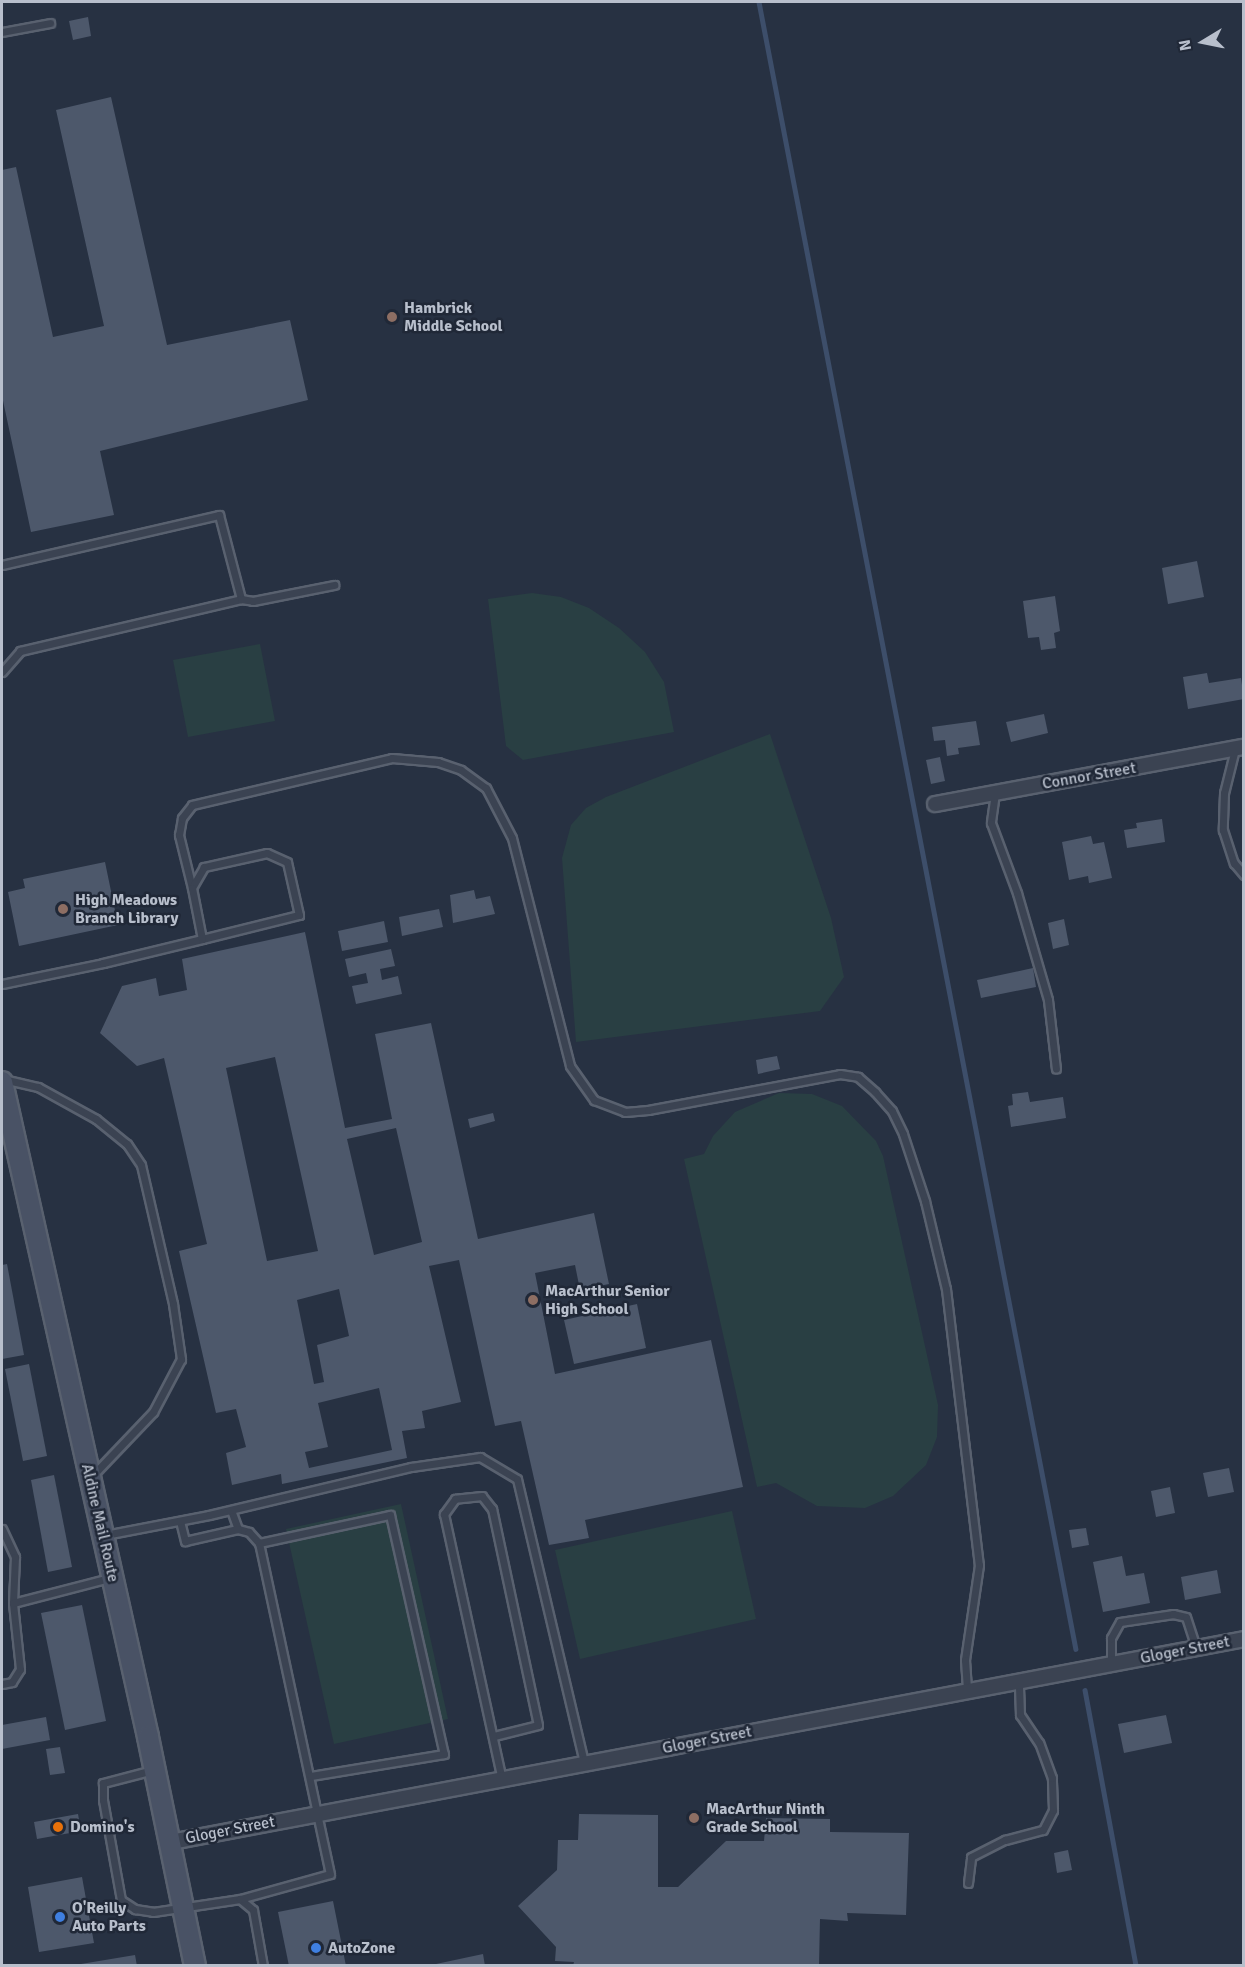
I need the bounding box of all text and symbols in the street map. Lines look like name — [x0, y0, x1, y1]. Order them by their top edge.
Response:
north arrow — [1173, 12, 1233, 72]
text: N — [1174, 38, 1196, 52]
place label: Hambrick Middle School — [404, 298, 503, 336]
marker: Hambrick Middle School — [385, 310, 399, 324]
street label: Connor Street — [1041, 758, 1137, 794]
place label: High Meadows Branch Library — [75, 890, 178, 928]
marker: High Meadows Branch Library — [56, 902, 70, 916]
place label: MacArthur Senior High School — [545, 1281, 670, 1319]
marker: MacArthur Senior High School — [526, 1293, 540, 1307]
street label: Aldine Mail Route — [77, 1462, 123, 1584]
street label: Gloger Street — [1139, 1632, 1231, 1668]
street label: Gloger Street — [661, 1722, 753, 1758]
place label: MacArthur Ninth Grade School — [706, 1799, 825, 1837]
marker: MacArthur Ninth Grade School — [687, 1811, 701, 1825]
street label: Gloger Street — [184, 1812, 276, 1848]
place label: Domino's — [70, 1817, 135, 1837]
marker: Domino's — [51, 1820, 65, 1834]
place label: O'Reilly Auto Parts — [72, 1898, 146, 1936]
marker: O'Reilly Auto Parts — [53, 1910, 67, 1924]
place label: AutoZone — [328, 1938, 395, 1958]
marker: AutoZone — [309, 1941, 323, 1955]

